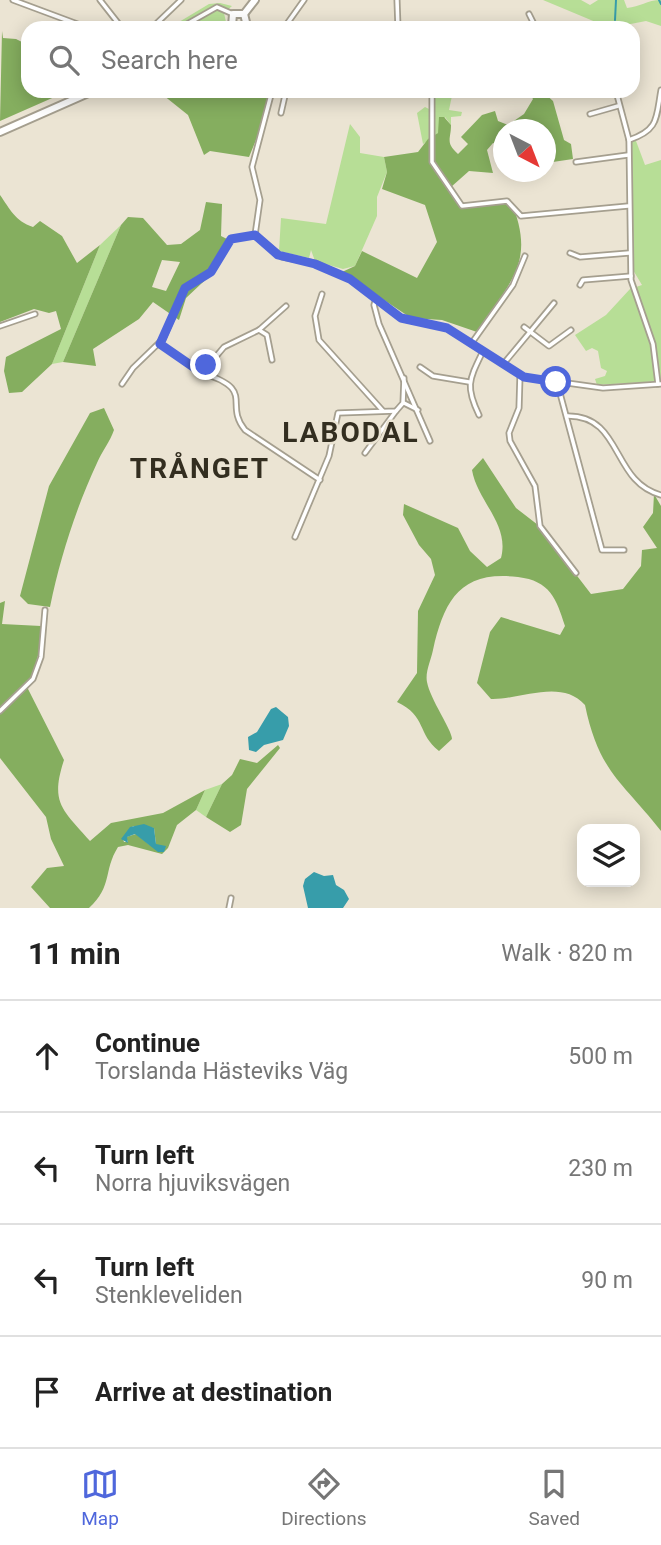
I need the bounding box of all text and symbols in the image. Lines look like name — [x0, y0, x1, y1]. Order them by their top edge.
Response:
search box — [21, 21, 640, 98]
icon: search — [45, 41, 83, 79]
text: Search here — [101, 45, 238, 75]
north arrow — [493, 119, 556, 182]
route end — [190, 349, 221, 380]
route start — [540, 366, 571, 397]
district label: LABODAL — [282, 416, 420, 449]
district label: TRÅNGET — [130, 451, 270, 485]
map controls — [577, 824, 640, 887]
button: layers — [577, 824, 640, 887]
text: 11 min — [28, 936, 121, 971]
text: Walk · 820 m — [501, 940, 633, 967]
text: Continue — [95, 1028, 200, 1058]
icon: ahead — [28, 1037, 66, 1075]
text: 500 m — [568, 1043, 633, 1070]
text: Torslanda Hästeviks Väg — [95, 1058, 348, 1085]
text: Turn left — [95, 1140, 194, 1170]
icon: left — [28, 1149, 66, 1187]
text: 230 m — [568, 1155, 633, 1182]
text: Norra hjuviksvägen — [95, 1170, 290, 1197]
text: Turn left — [95, 1252, 194, 1282]
icon: left — [28, 1261, 66, 1299]
text: 90 m — [581, 1267, 633, 1294]
text: Stenkleveliden — [95, 1282, 243, 1309]
icon: arrive — [28, 1373, 66, 1411]
text: Arrive at destination — [95, 1377, 332, 1407]
tab: Map — [81, 1465, 119, 1530]
tab: Directions — [281, 1465, 366, 1530]
tab: Saved — [529, 1465, 580, 1530]

